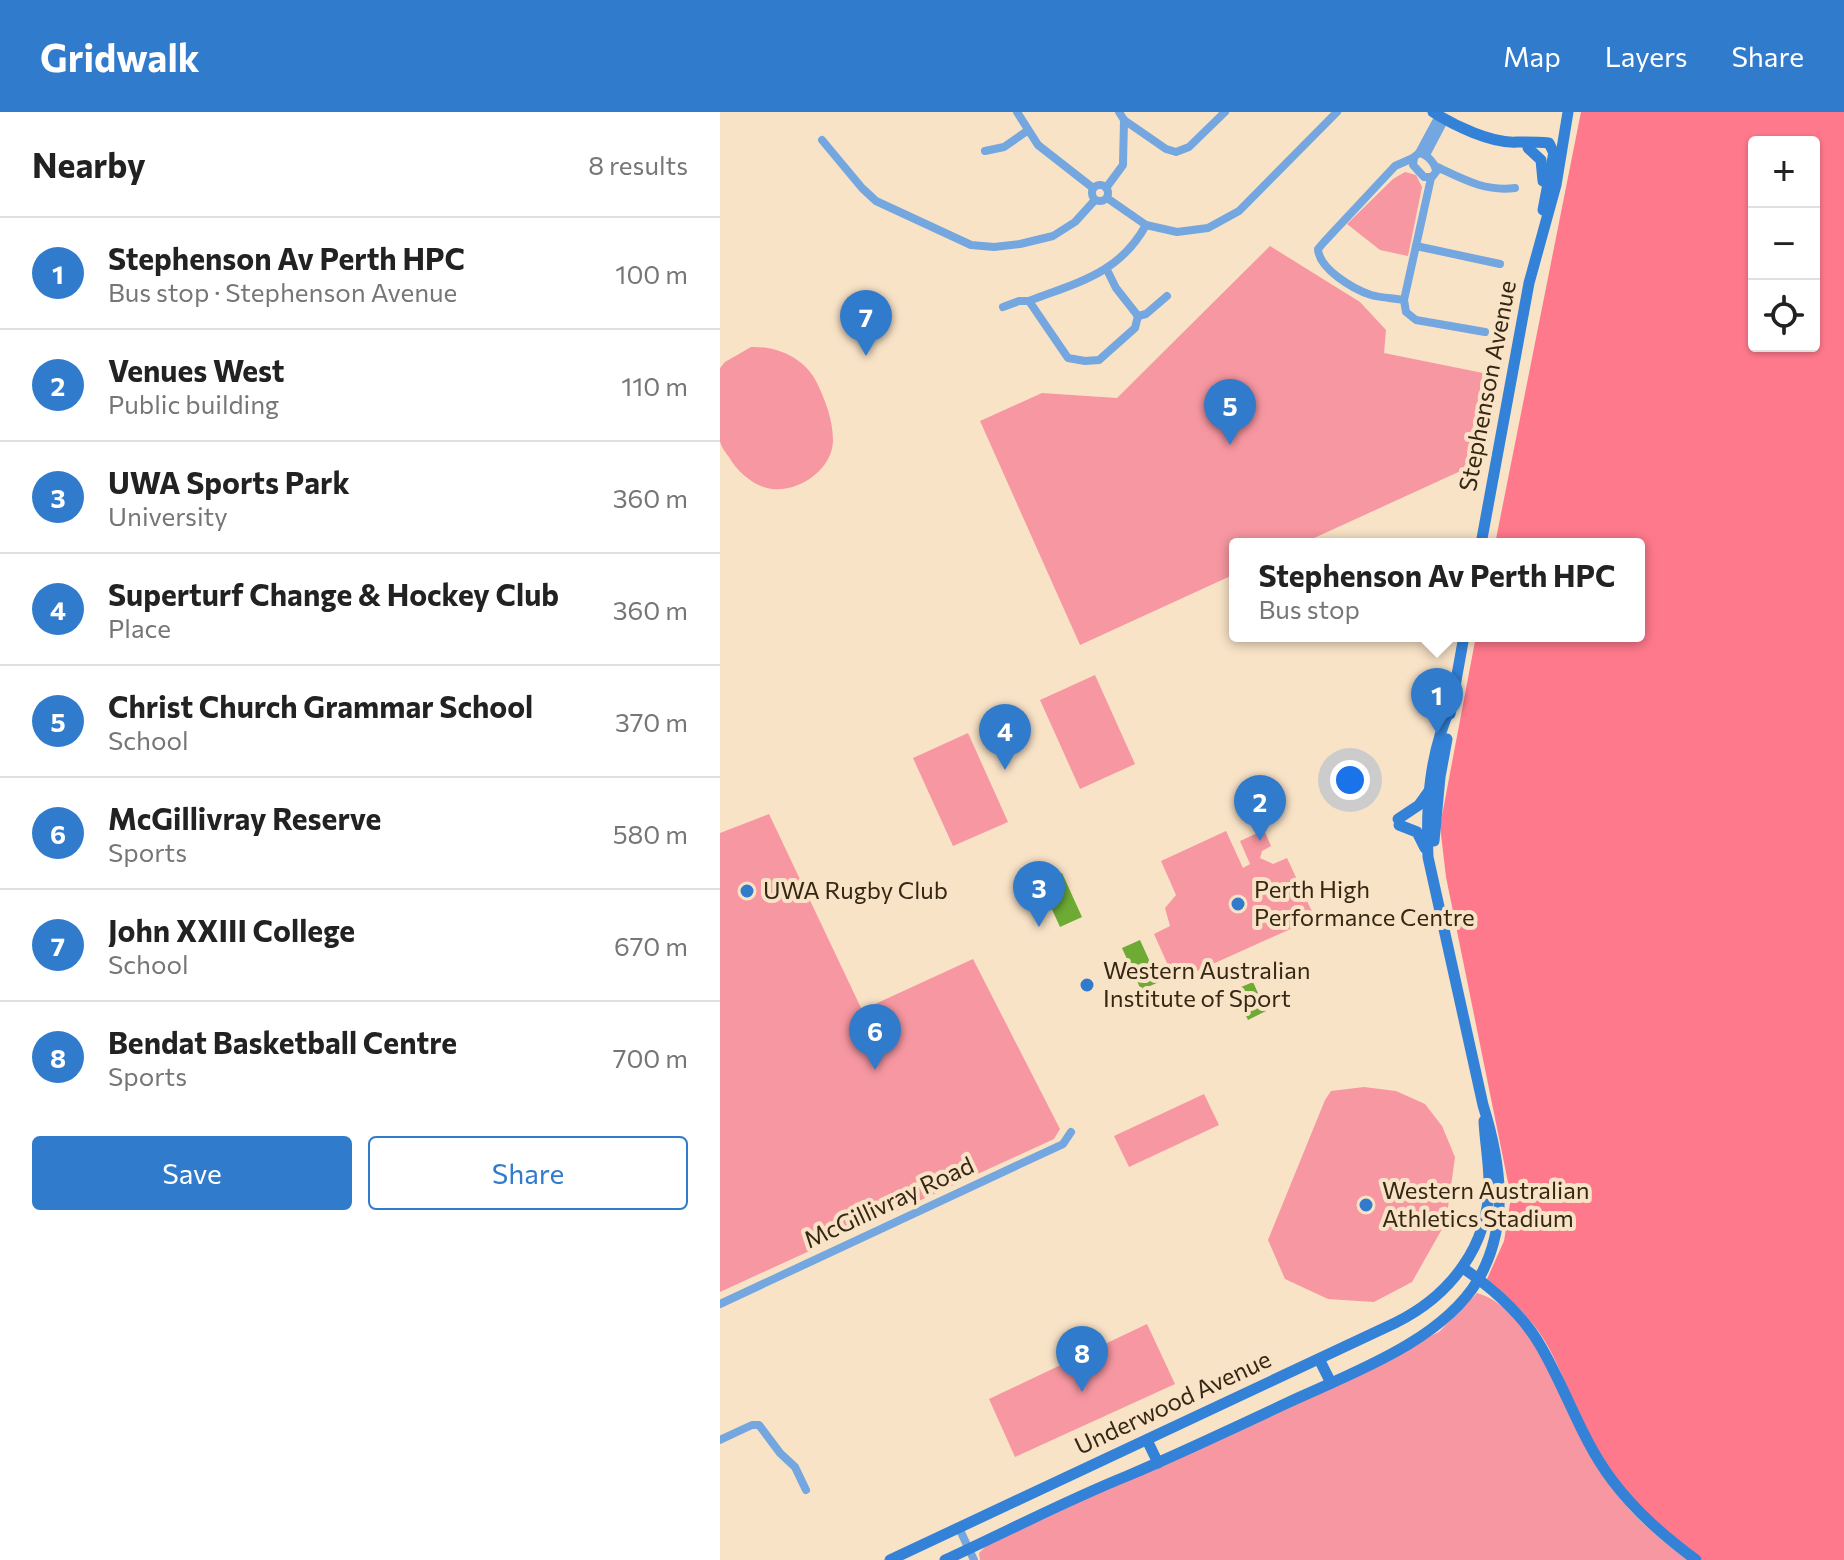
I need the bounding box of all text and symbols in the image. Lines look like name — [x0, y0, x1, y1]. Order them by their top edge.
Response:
text: Gridwalk — [40, 33, 200, 80]
text: Map — [1503, 39, 1561, 73]
text: Layers — [1605, 39, 1687, 73]
text: Share — [1731, 39, 1804, 73]
map controls — [1748, 136, 1820, 352]
button: + — [1748, 136, 1820, 208]
text: Nearby — [32, 143, 146, 185]
text: 8 results — [588, 149, 688, 180]
button: − — [1748, 208, 1820, 280]
text: Stephenson Av Perth HPC — [108, 239, 465, 276]
text: 1 — [52, 258, 64, 289]
text: 100 m — [615, 258, 688, 289]
text: Bus stop · Stephenson Avenue — [108, 276, 457, 307]
street label: Stephenson Avenue — [1452, 278, 1521, 494]
button: locate — [1748, 280, 1820, 352]
pin: 7 — [840, 290, 892, 356]
text: Venues West — [108, 351, 285, 388]
text: 2 — [51, 370, 65, 401]
text: 110 m — [621, 370, 688, 401]
pin: 5 — [1204, 379, 1256, 445]
text: Public building — [108, 388, 279, 419]
text: UWA Sports Park — [108, 463, 350, 500]
text: 3 — [50, 482, 66, 513]
text: 360 m — [613, 482, 688, 513]
text: University — [108, 500, 228, 531]
popup — [1229, 538, 1645, 642]
text: Stephenson Av Perth HPC — [1259, 556, 1615, 593]
text: Superturf Change & Hockey Club — [108, 575, 559, 612]
text: Bus stop — [1259, 593, 1360, 624]
text: 4 — [50, 594, 66, 625]
text: 360 m — [613, 594, 688, 625]
text: Place — [108, 612, 171, 643]
pin: 1 — [1411, 668, 1463, 734]
text: Christ Church Grammar School — [108, 687, 533, 724]
pin: 4 — [979, 704, 1031, 770]
text: 5 — [50, 706, 66, 737]
text: 370 m — [615, 706, 688, 737]
text: School — [108, 724, 189, 755]
your location — [1330, 760, 1370, 800]
pin: 2 — [1234, 775, 1286, 841]
text: McGillivray Reserve — [108, 799, 381, 836]
text: 6 — [50, 818, 66, 849]
text: 580 m — [613, 818, 688, 849]
text: Sports — [108, 836, 187, 867]
pin: 3 — [1013, 861, 1065, 927]
place label: Perth High Performance Centre — [1254, 874, 1475, 931]
place label: UWA Rugby Club — [763, 875, 948, 904]
marker: UWA Rugby Club — [738, 882, 756, 900]
marker: Perth High Performance Centre — [1229, 895, 1247, 913]
text: John XXIII College — [108, 911, 355, 948]
text: 7 — [51, 930, 65, 961]
text: 670 m — [614, 930, 688, 961]
text: School — [108, 948, 189, 979]
place label: Western Australian Institute of Sport — [1103, 955, 1310, 1012]
marker: Western Australian Institute of Sport — [1078, 976, 1096, 994]
pin: 6 — [849, 1004, 901, 1070]
text: Bendat Basketball Centre — [108, 1023, 457, 1060]
text: 8 — [50, 1042, 66, 1073]
text: 700 m — [613, 1042, 688, 1073]
text: Sports — [108, 1060, 187, 1091]
button: Save — [32, 1136, 352, 1210]
button: Share — [368, 1136, 688, 1210]
street label: McGillivray Road — [799, 1150, 978, 1254]
place label: Western Australian Athletics Stadium — [1382, 1175, 1589, 1232]
marker: Western Australian Athletics Stadium — [1357, 1196, 1375, 1214]
pin: 8 — [1056, 1326, 1108, 1392]
street label: Underwood Avenue — [1070, 1343, 1275, 1460]

